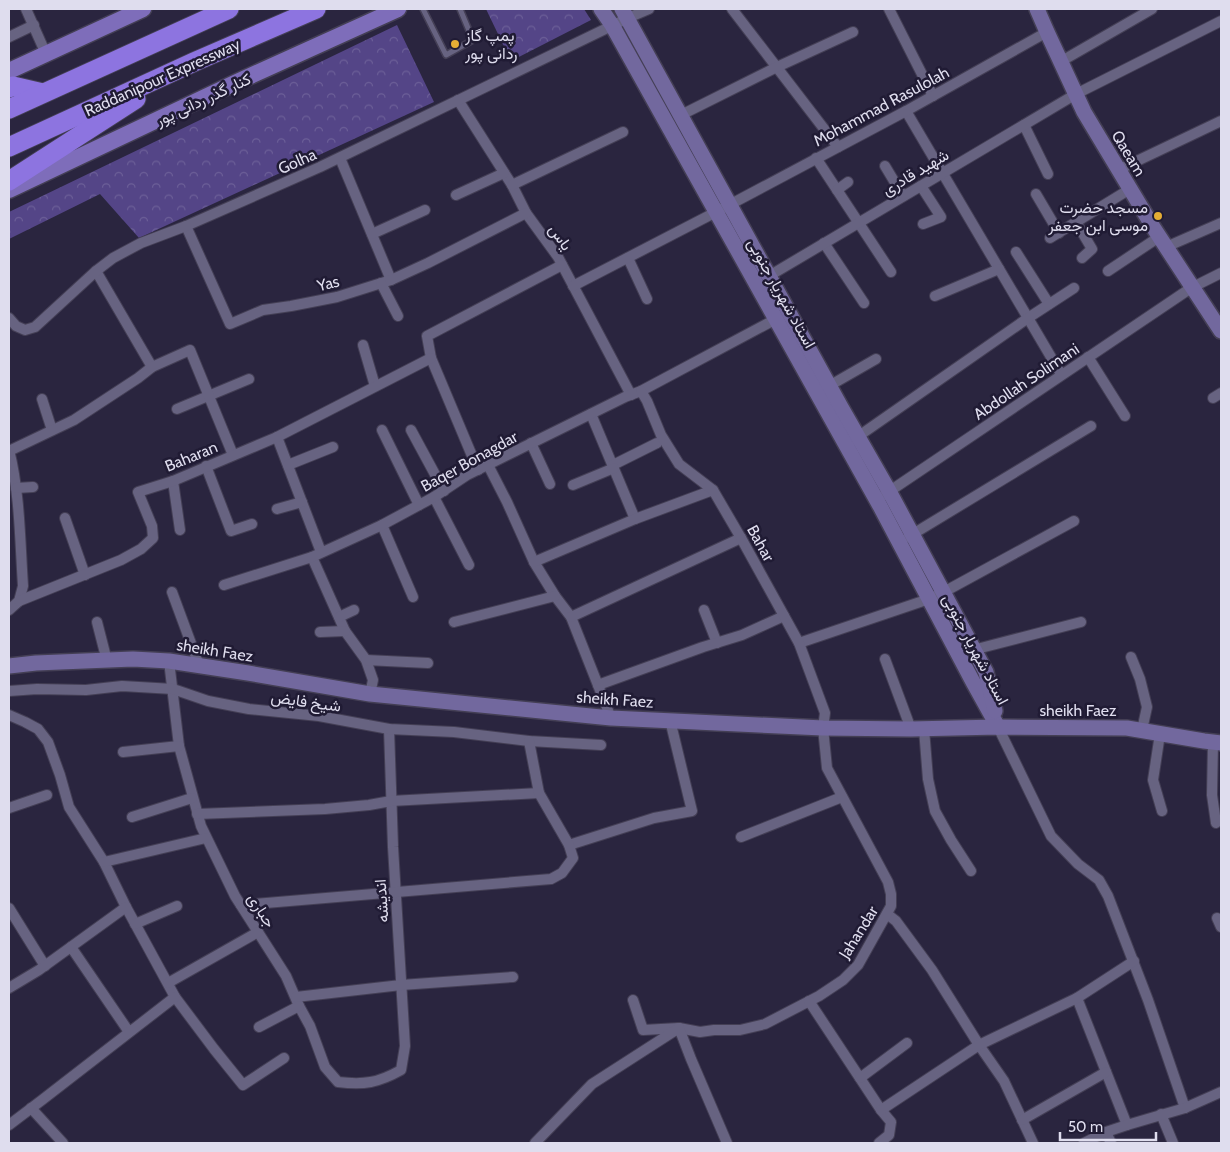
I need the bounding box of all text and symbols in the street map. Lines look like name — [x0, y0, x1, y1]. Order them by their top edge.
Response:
place label: پمپ گاز ردانی پور — [464, 26, 518, 65]
street label: Raddanipour Expressway — [81, 35, 243, 120]
marker: پمپ گاز ردانی پور — [449, 38, 461, 50]
street label: Mohammad Rasulolah — [810, 63, 952, 150]
street label: کنار گذر ردانی پور — [152, 69, 255, 132]
street label: Qaeam — [1108, 127, 1150, 179]
street label: Golha — [275, 145, 319, 178]
street label: شهید قادری — [878, 145, 953, 201]
place label: مسجد حضرت موسی ابن جعفر — [1047, 198, 1148, 236]
marker: مسجد حضرت موسی ابن جعفر — [1152, 210, 1164, 222]
street label: یاس — [544, 220, 576, 255]
street label: استاد شهریار جنوبی — [743, 235, 820, 352]
street label: Yas — [314, 271, 342, 296]
street label: Abdollah Solimani — [970, 339, 1083, 424]
street label: Baqer Bonagdar — [418, 427, 522, 496]
street label: Baharan — [162, 437, 220, 476]
street label: Bahar — [743, 522, 779, 566]
street label: استاد شهریار جنوبی — [937, 591, 1013, 708]
street label: sheikh Faez — [175, 635, 255, 666]
street label: شیخ فایض — [269, 687, 342, 718]
street label: sheikh Faez — [576, 687, 655, 712]
street label: sheikh Faez — [1039, 701, 1117, 720]
street label: اندیشه — [371, 879, 392, 923]
street label: جباری — [243, 889, 280, 932]
street label: Jahandar — [834, 902, 882, 963]
scale bar — [1060, 1110, 1156, 1142]
text: 50 m — [1068, 1118, 1103, 1136]

